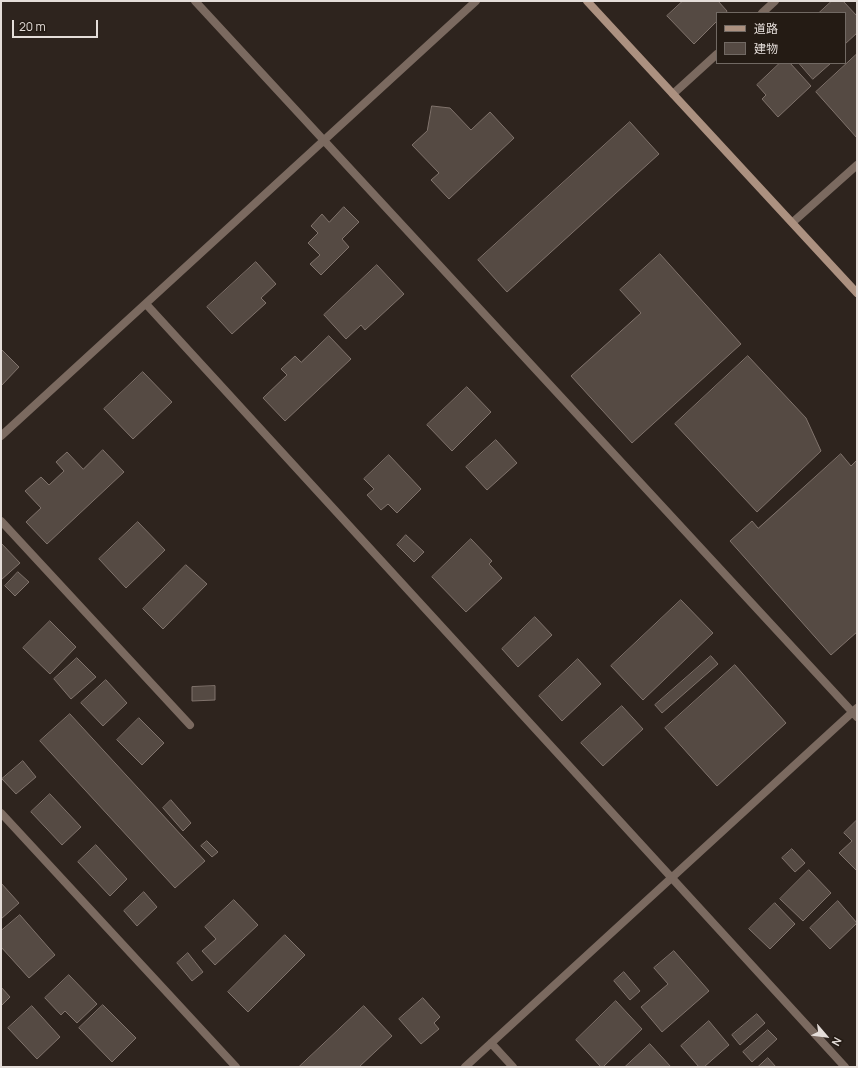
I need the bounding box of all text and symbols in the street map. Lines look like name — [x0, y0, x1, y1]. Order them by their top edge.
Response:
scale bar — [14, 12, 100, 38]
legend — [716, 12, 846, 64]
text: 20 m — [19, 18, 46, 35]
text: 道路 — [754, 20, 778, 37]
text: 建物 — [754, 40, 778, 57]
north arrow — [806, 1016, 846, 1056]
text: N — [829, 1035, 846, 1049]

